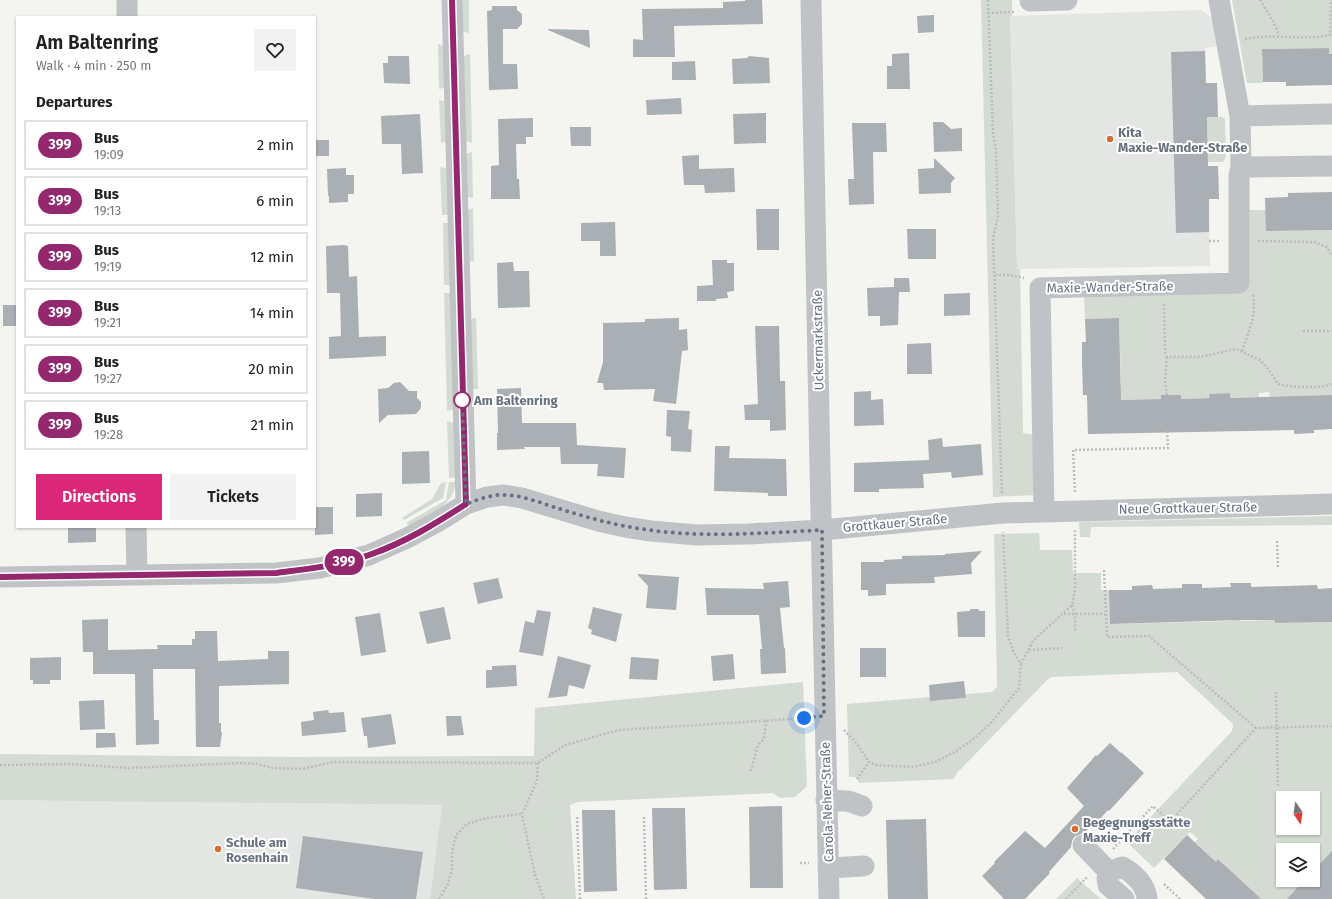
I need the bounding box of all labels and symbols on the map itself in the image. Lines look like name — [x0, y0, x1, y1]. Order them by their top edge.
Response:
place label: Kita Maxie-Wander-Straße — [1118, 125, 1247, 155]
marker: Kita Maxie-Wander-Straße — [1105, 134, 1115, 144]
street label: Maxie-Wander-Straße — [1046, 278, 1174, 296]
street label: Uckermarkstraße — [810, 290, 826, 390]
marker: Am Baltenring — [453, 391, 471, 409]
place label: Am Baltenring — [473, 393, 558, 408]
street label: Neue Grottkauer Straße — [1119, 499, 1257, 517]
street label: Grottkauer Straße — [842, 511, 948, 535]
line badge: 399 — [321, 549, 367, 575]
your location — [794, 708, 814, 728]
street label: Carola-Neher-Straße — [817, 741, 837, 863]
north arrow — [1276, 791, 1320, 835]
place label: Begegnungsstätte Maxie-Treff — [1083, 815, 1190, 845]
marker: Begegnungsstätte Maxie-Treff — [1070, 824, 1080, 834]
place label: Schule am Rosenhain — [226, 835, 288, 865]
marker: Schule am Rosenhain — [213, 844, 223, 854]

